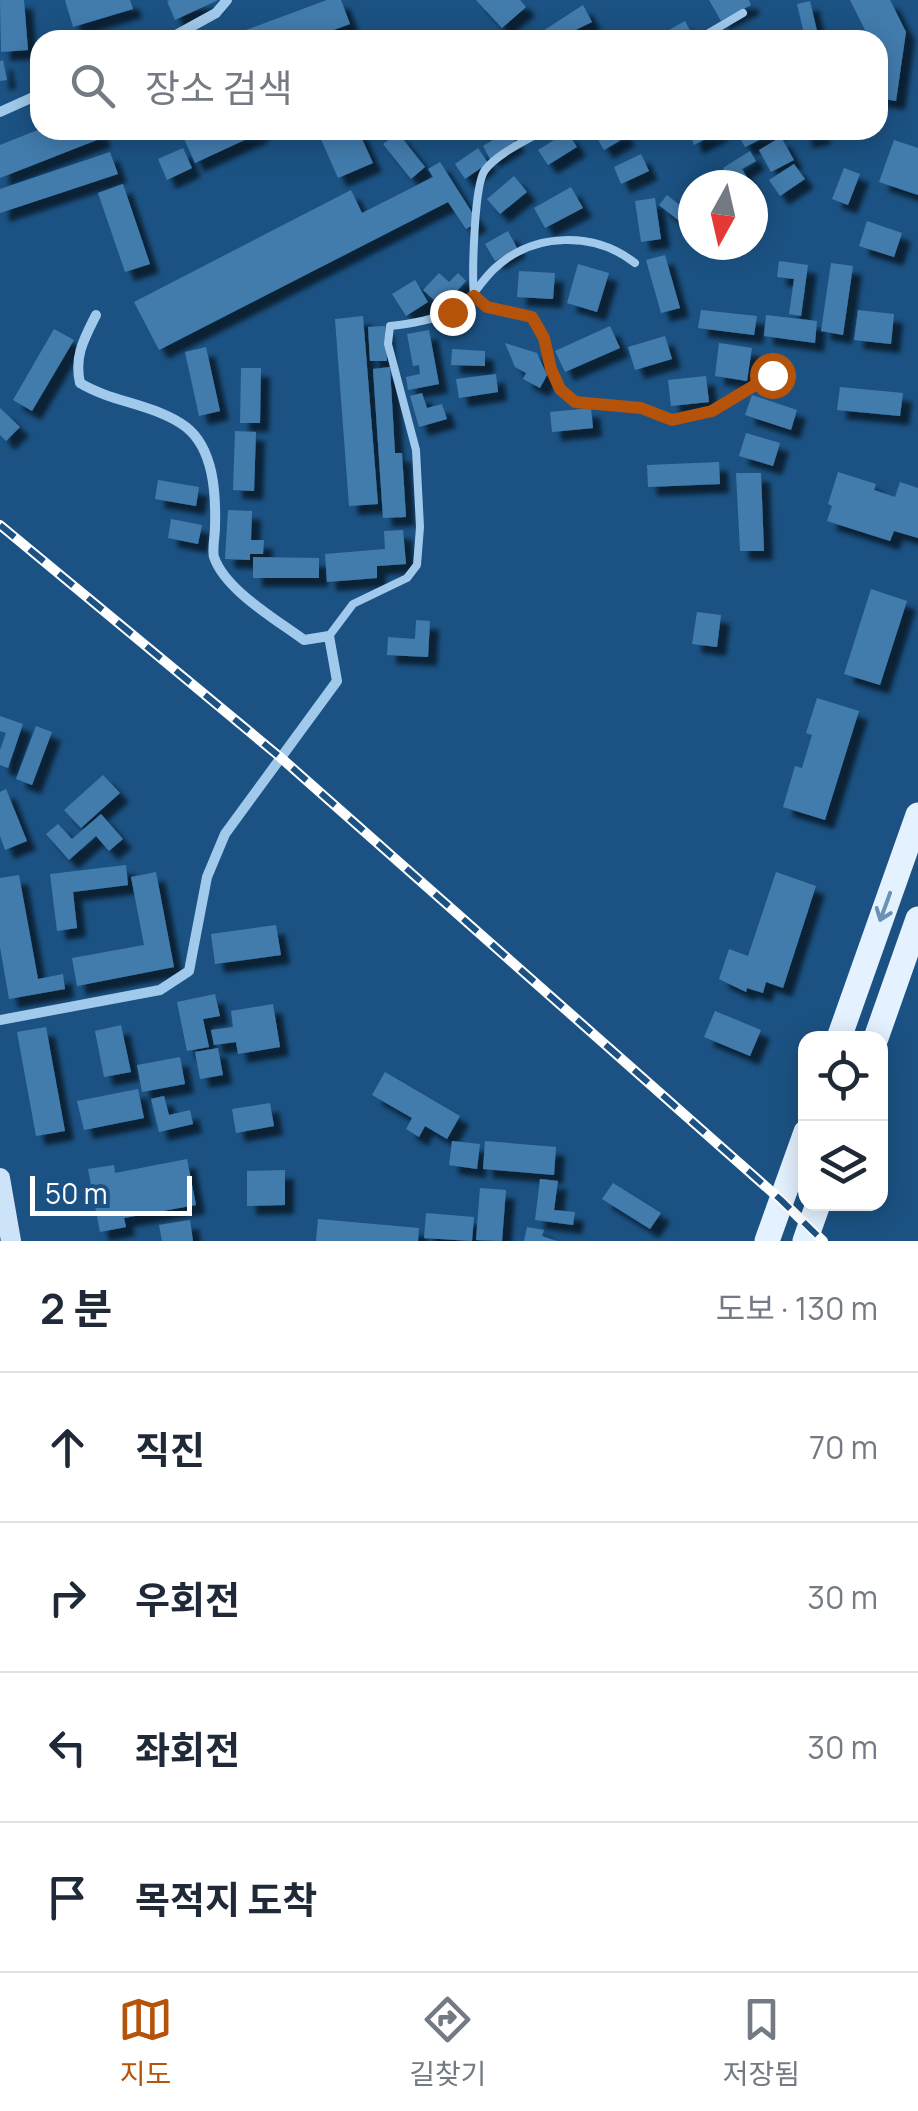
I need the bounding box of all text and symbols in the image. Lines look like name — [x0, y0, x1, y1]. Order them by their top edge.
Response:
search box — [30, 30, 888, 140]
icon: search — [65, 58, 120, 113]
text: 장소 검색 — [145, 61, 292, 113]
north arrow — [678, 170, 768, 260]
route end — [430, 290, 476, 336]
route start — [750, 353, 796, 399]
one-way arrow — [875, 890, 893, 922]
map controls — [798, 1031, 888, 1211]
button: locate — [798, 1031, 888, 1121]
button: layers — [798, 1121, 888, 1211]
scale bar — [30, 1171, 192, 1216]
text: 50 m — [45, 1174, 108, 1212]
text: 2 분 — [40, 1279, 112, 1337]
text: 도보 · 130 m — [716, 1286, 878, 1330]
icon: ahead — [40, 1420, 95, 1475]
text: 직진 — [135, 1423, 205, 1475]
text: 70 m — [809, 1425, 878, 1469]
icon: right — [40, 1570, 95, 1625]
text: 우회전 — [135, 1573, 240, 1625]
text: 30 m — [807, 1575, 878, 1619]
icon: left — [40, 1720, 95, 1775]
text: 좌회전 — [135, 1723, 240, 1775]
text: 30 m — [807, 1725, 878, 1769]
icon: arrive — [40, 1870, 95, 1925]
text: 목적지 도착 — [135, 1873, 317, 1925]
tab: 지도 — [118, 1992, 173, 2092]
tab: 길찾기 — [409, 1992, 486, 2092]
tab: 저장됨 — [723, 1992, 800, 2092]

